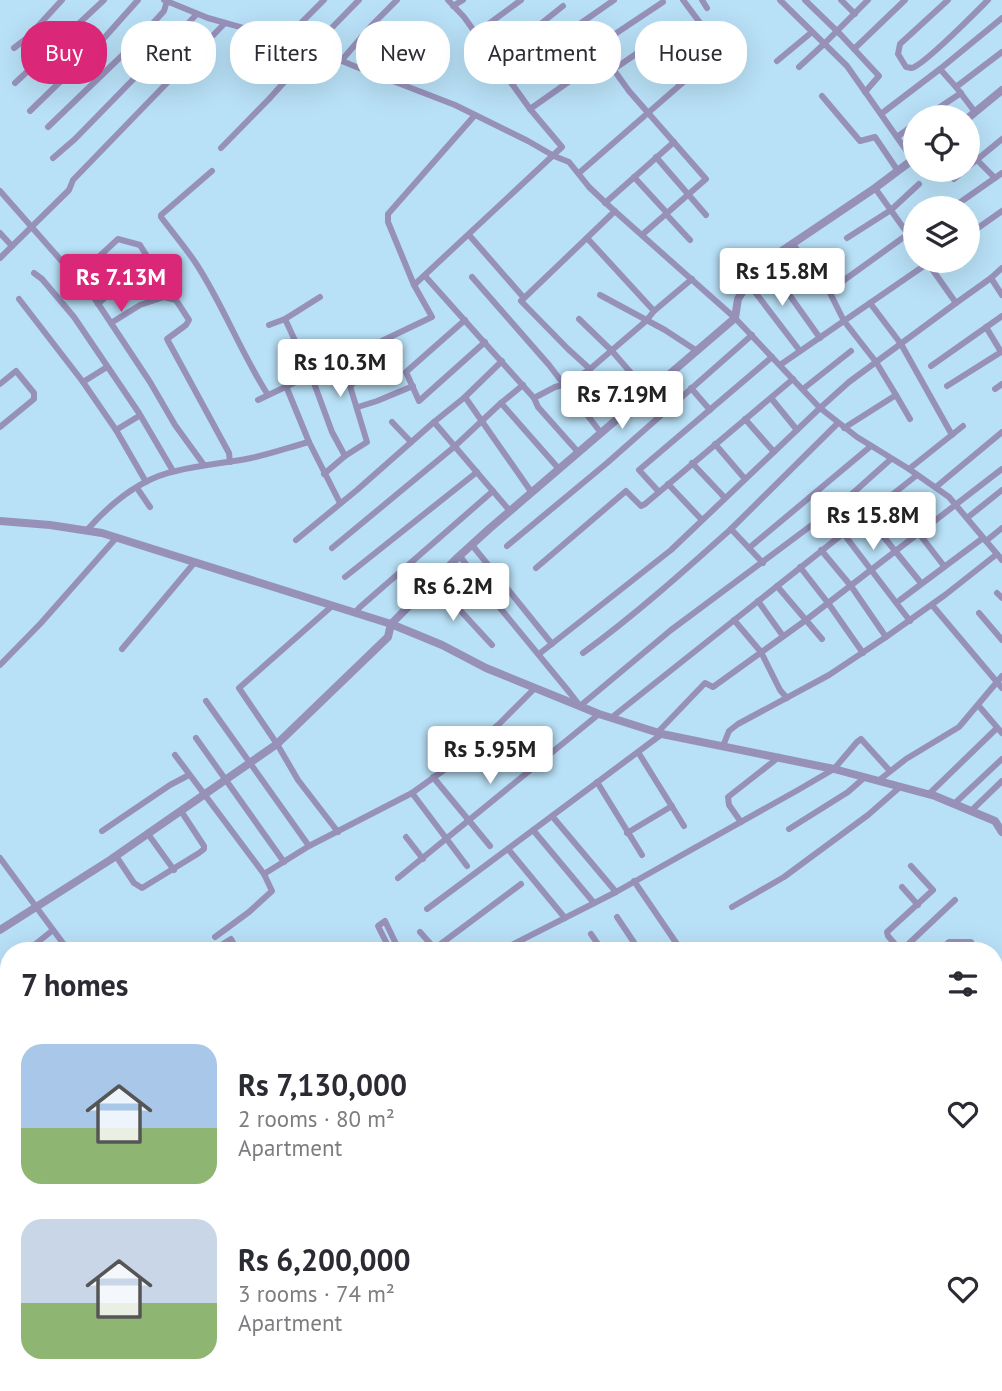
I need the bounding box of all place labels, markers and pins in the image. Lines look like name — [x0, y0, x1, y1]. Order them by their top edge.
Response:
pin: Rs 15.8M — [710, 248, 854, 308]
pin: Rs 7.13M — [49, 254, 193, 314]
pin: Rs 10.3M — [268, 340, 412, 399]
pin: Rs 7.19M — [550, 372, 694, 431]
pin: Rs 15.8M — [801, 492, 945, 552]
pin: Rs 6.2M — [388, 564, 518, 623]
pin: Rs 5.95M — [418, 726, 562, 786]

